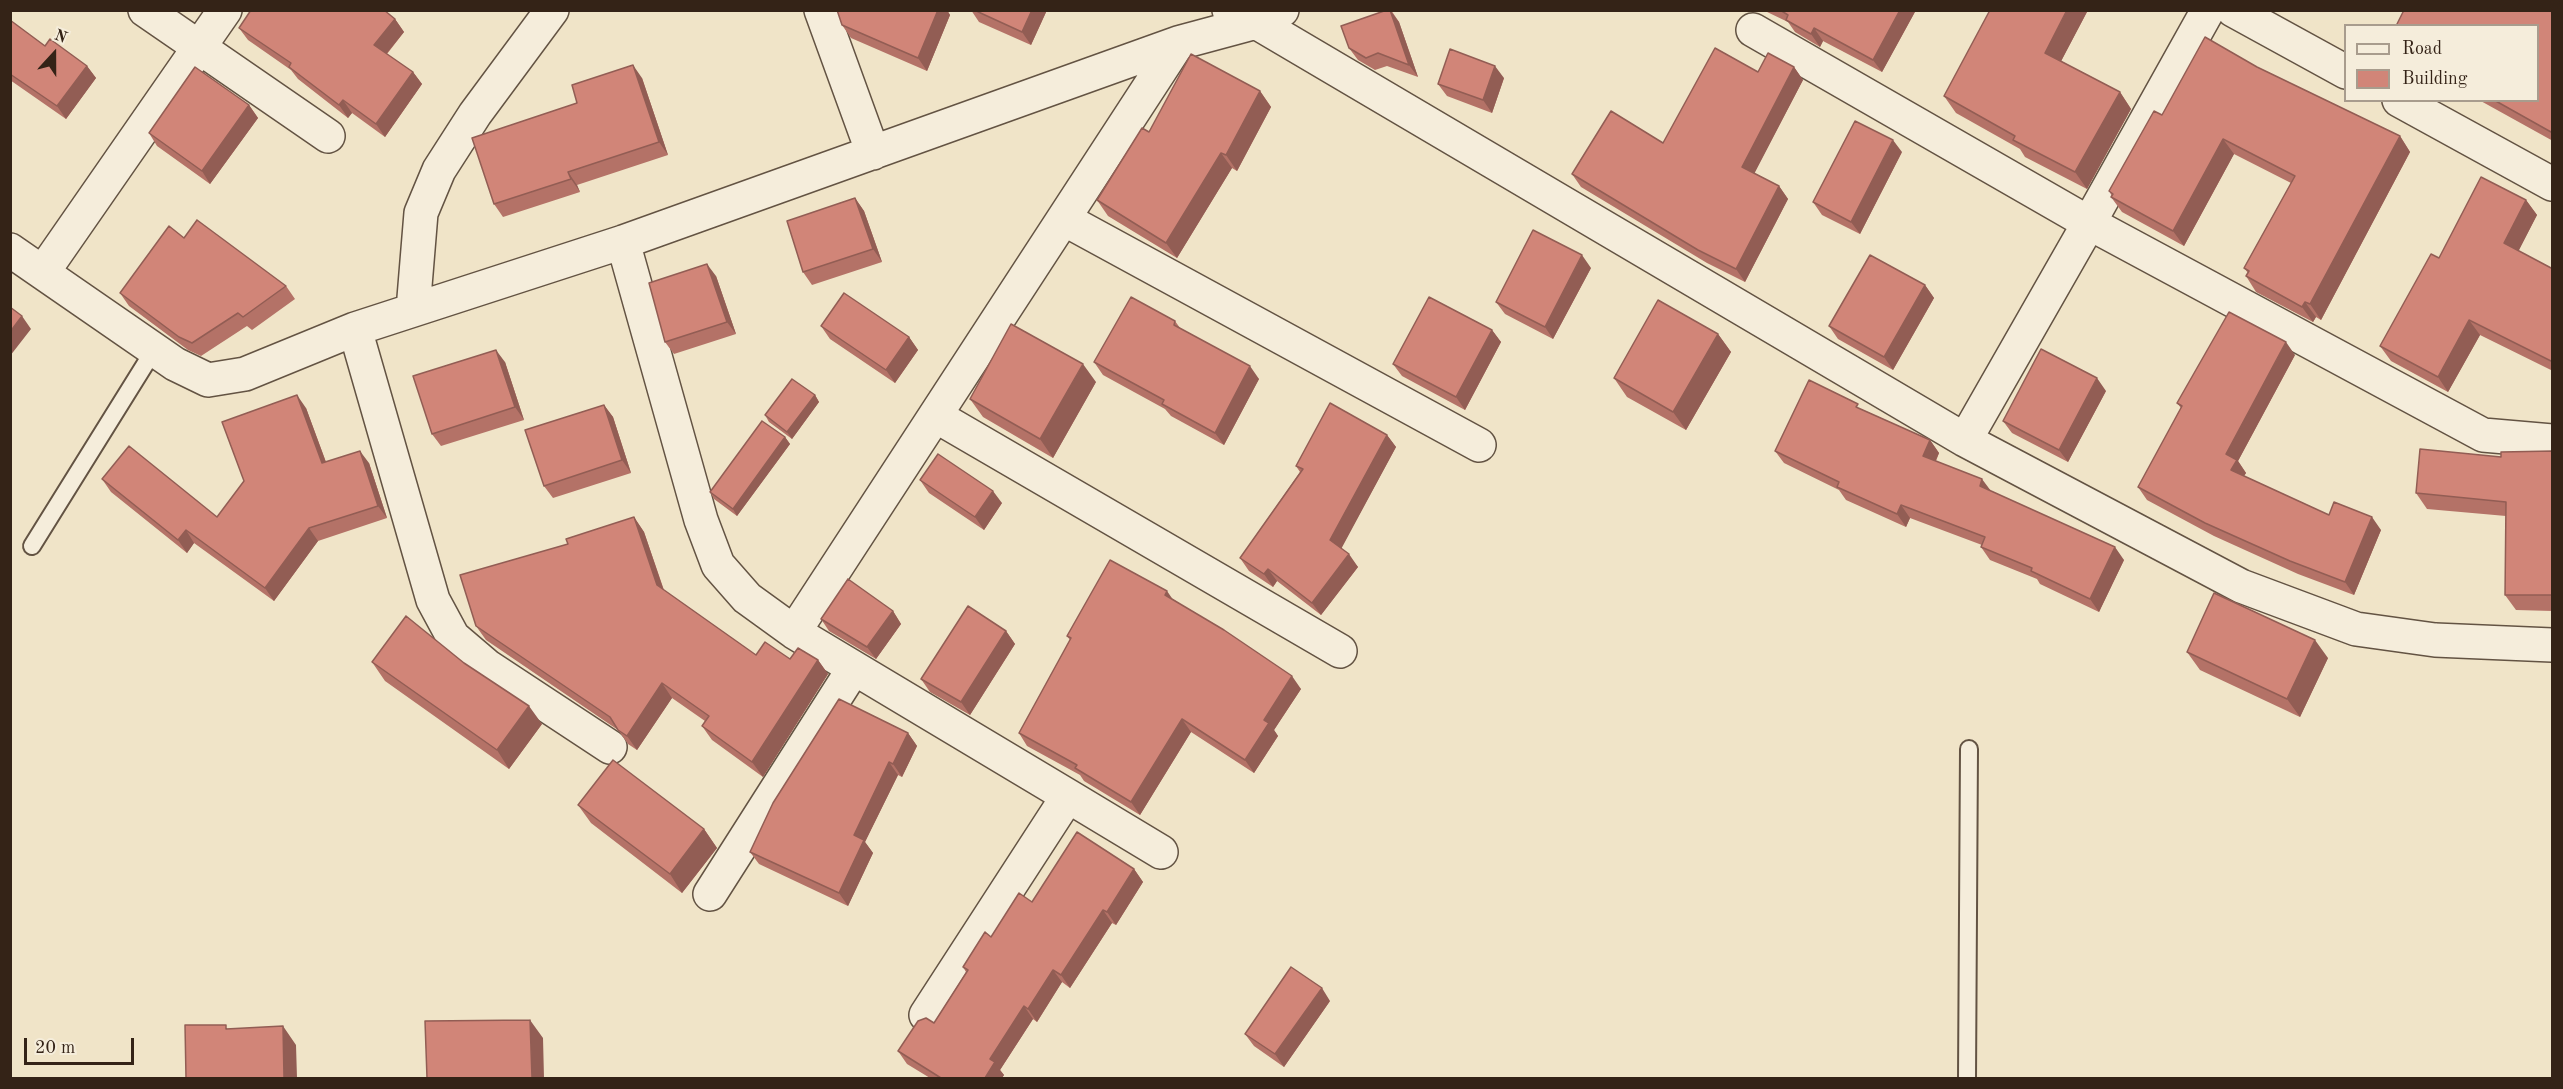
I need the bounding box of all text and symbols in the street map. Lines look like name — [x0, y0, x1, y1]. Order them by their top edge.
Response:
north arrow — [24, 24, 84, 84]
legend — [2344, 24, 2539, 102]
text: N — [52, 28, 69, 47]
text: Road — [2402, 40, 2442, 58]
text: Building — [2402, 70, 2467, 88]
scale bar — [27, 1026, 136, 1064]
text: 20 m — [35, 1039, 75, 1057]

